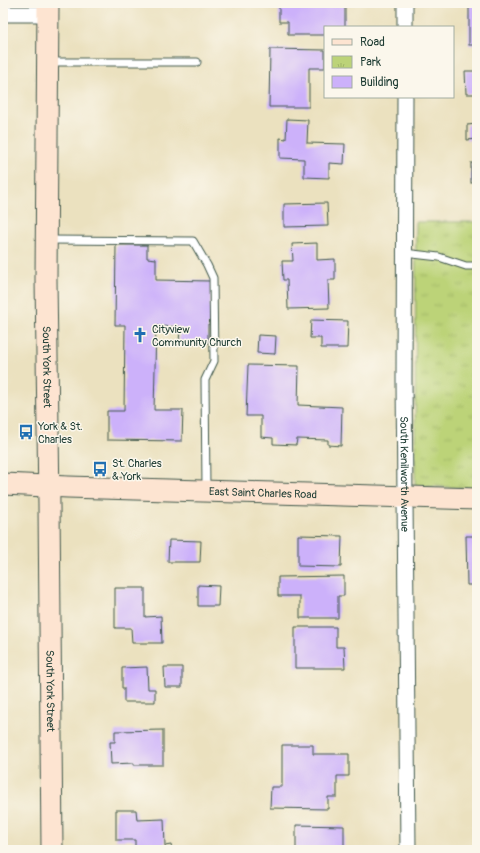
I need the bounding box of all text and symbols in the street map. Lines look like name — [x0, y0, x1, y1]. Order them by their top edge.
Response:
legend — [324, 26, 454, 98]
text: Road — [360, 35, 385, 50]
text: Park — [360, 55, 381, 70]
text: Building — [360, 75, 399, 90]
place label: Cityview Community Church — [152, 323, 241, 349]
street label: South York Street — [40, 326, 54, 409]
church icon: Cityview Community Church — [131, 326, 149, 344]
street label: South Kenilworth Avenue — [398, 416, 412, 532]
place label: York & St. Charles — [37, 420, 83, 446]
bus stop icon: York & St. Charles — [17, 423, 35, 441]
place label: St. Charles & York — [112, 457, 162, 483]
bus stop icon: St. Charles & York — [91, 460, 109, 478]
street label: East Saint Charles Road — [209, 485, 317, 501]
street label: South York Street — [44, 650, 57, 733]

